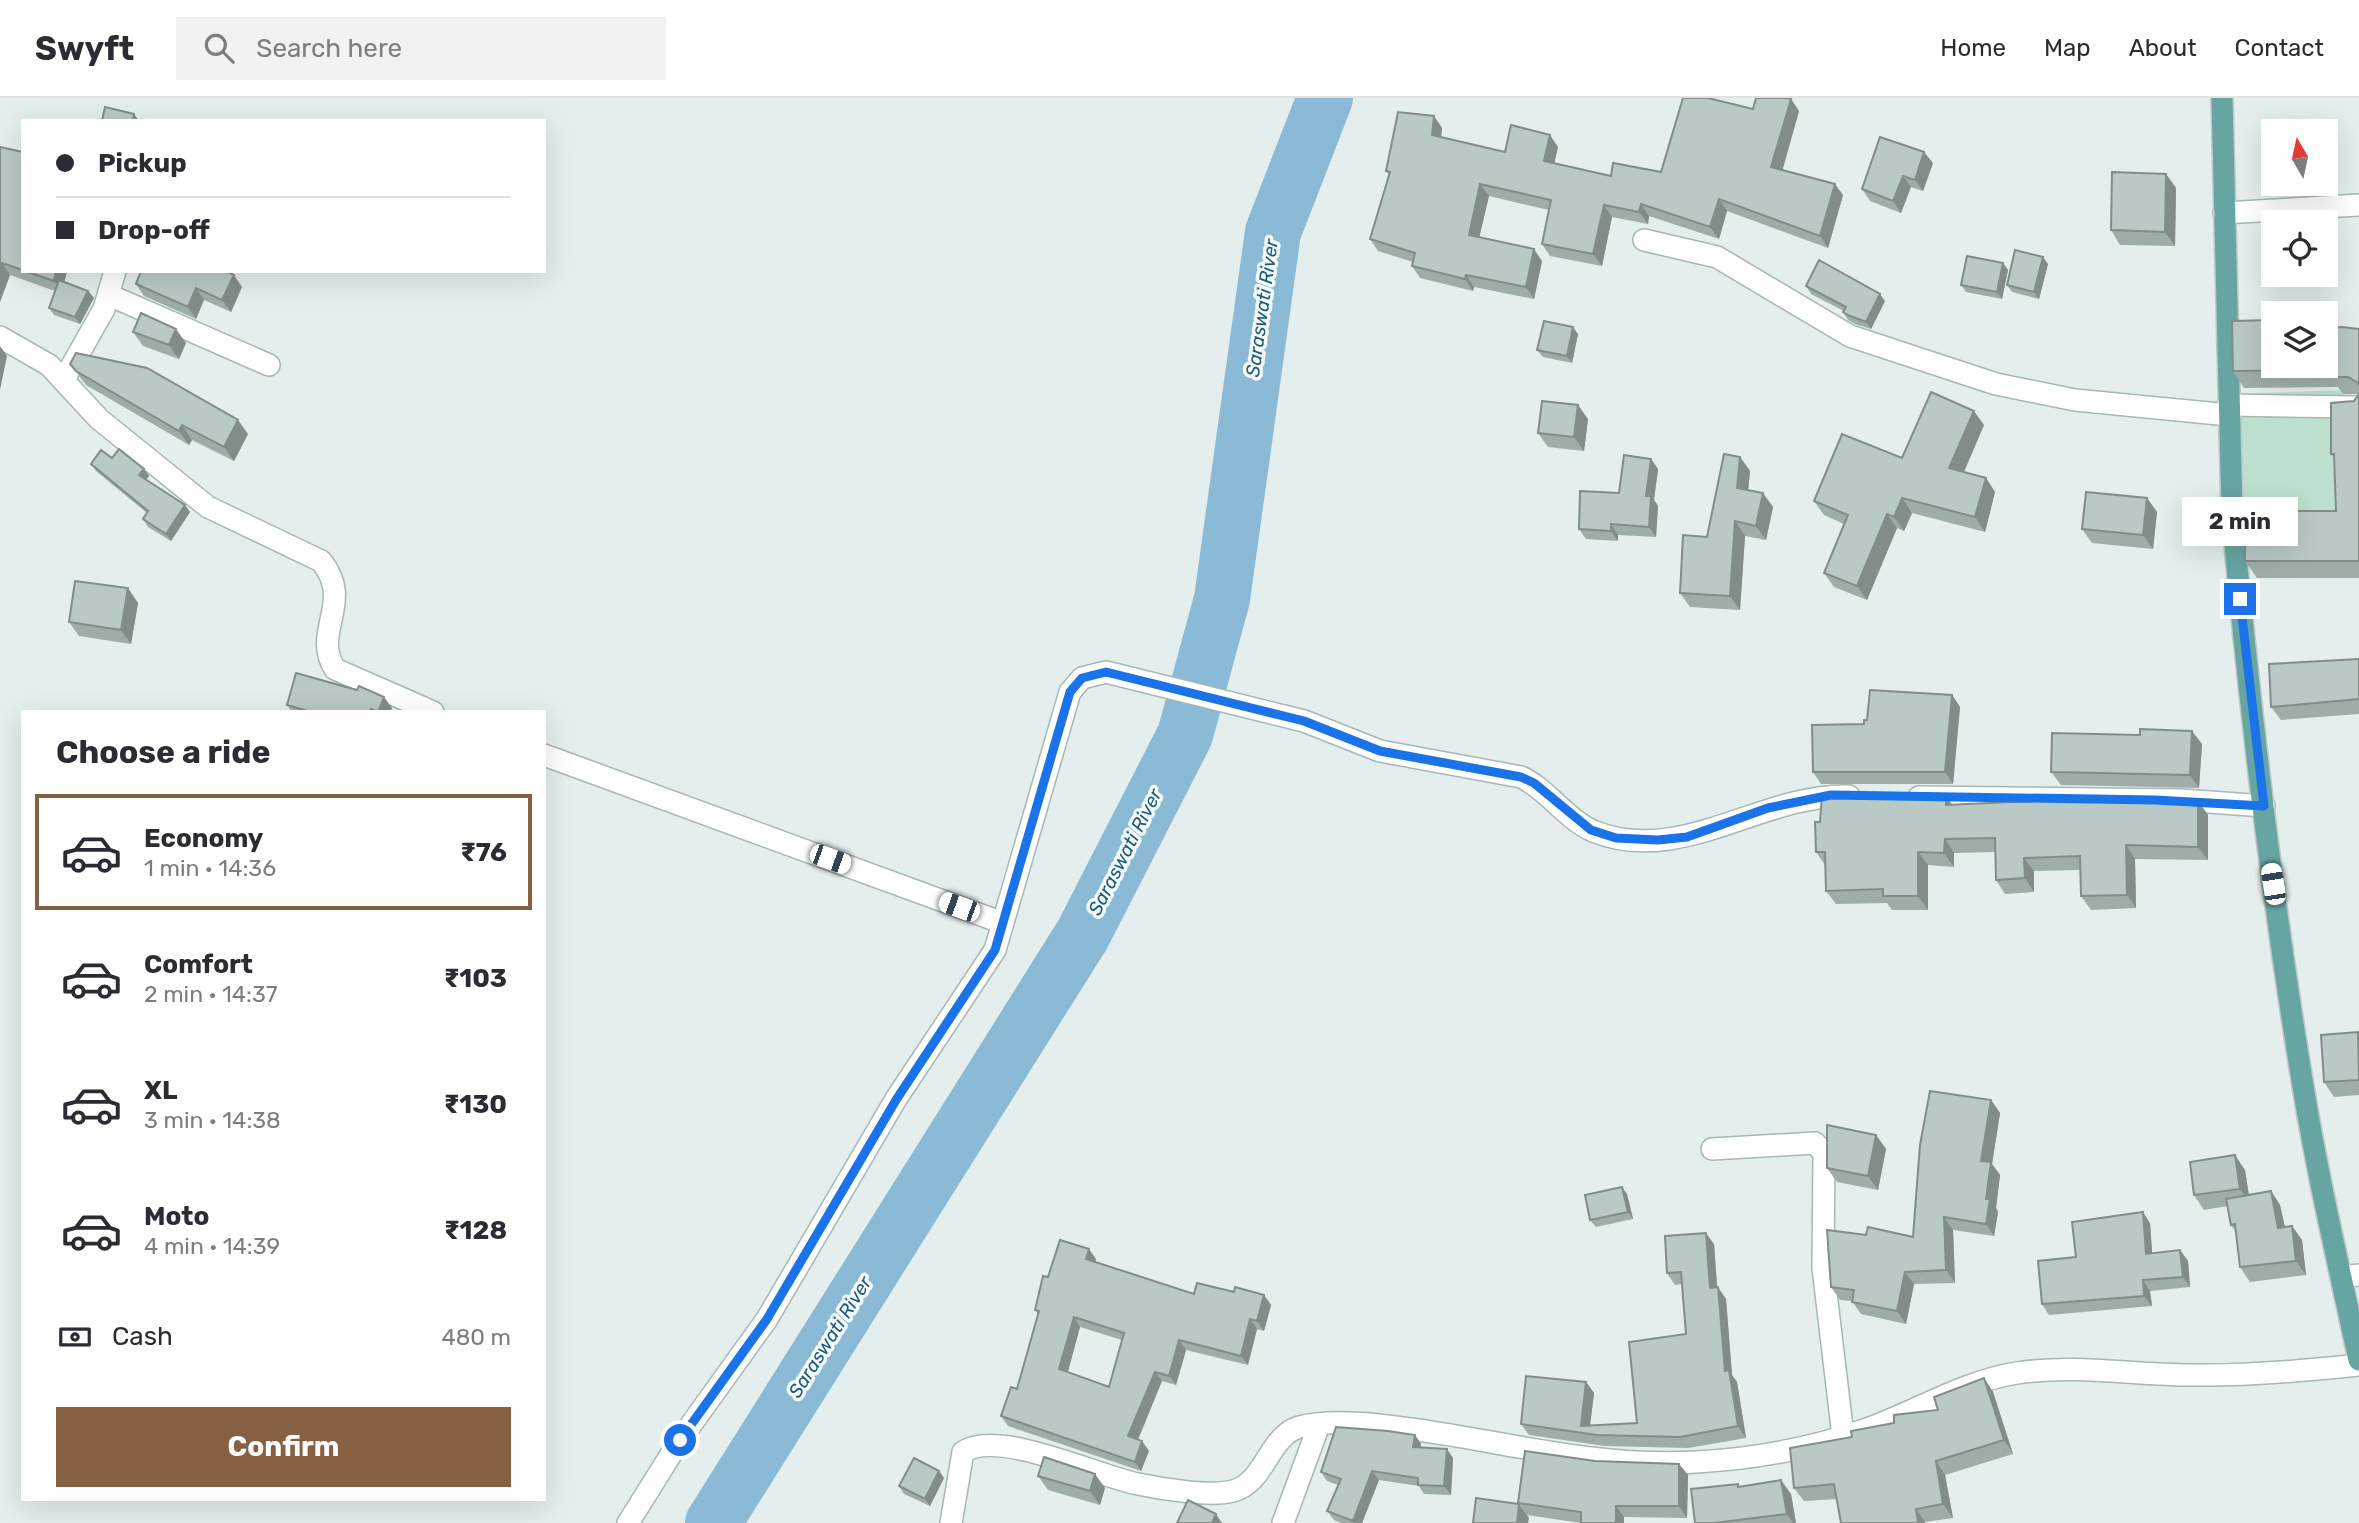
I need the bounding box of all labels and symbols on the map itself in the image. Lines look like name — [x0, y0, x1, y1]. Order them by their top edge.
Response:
north arrow — [2261, 119, 2338, 196]
water label: Saraswati River — [1241, 237, 1283, 378]
callout: 2 min — [2182, 498, 2298, 546]
route end — [2224, 583, 2256, 615]
water label: Saraswati River — [1083, 784, 1167, 919]
car — [807, 842, 854, 876]
car — [2260, 862, 2287, 906]
car — [936, 890, 983, 924]
water label: Saraswati River — [783, 1271, 877, 1402]
route start — [664, 1424, 696, 1456]

